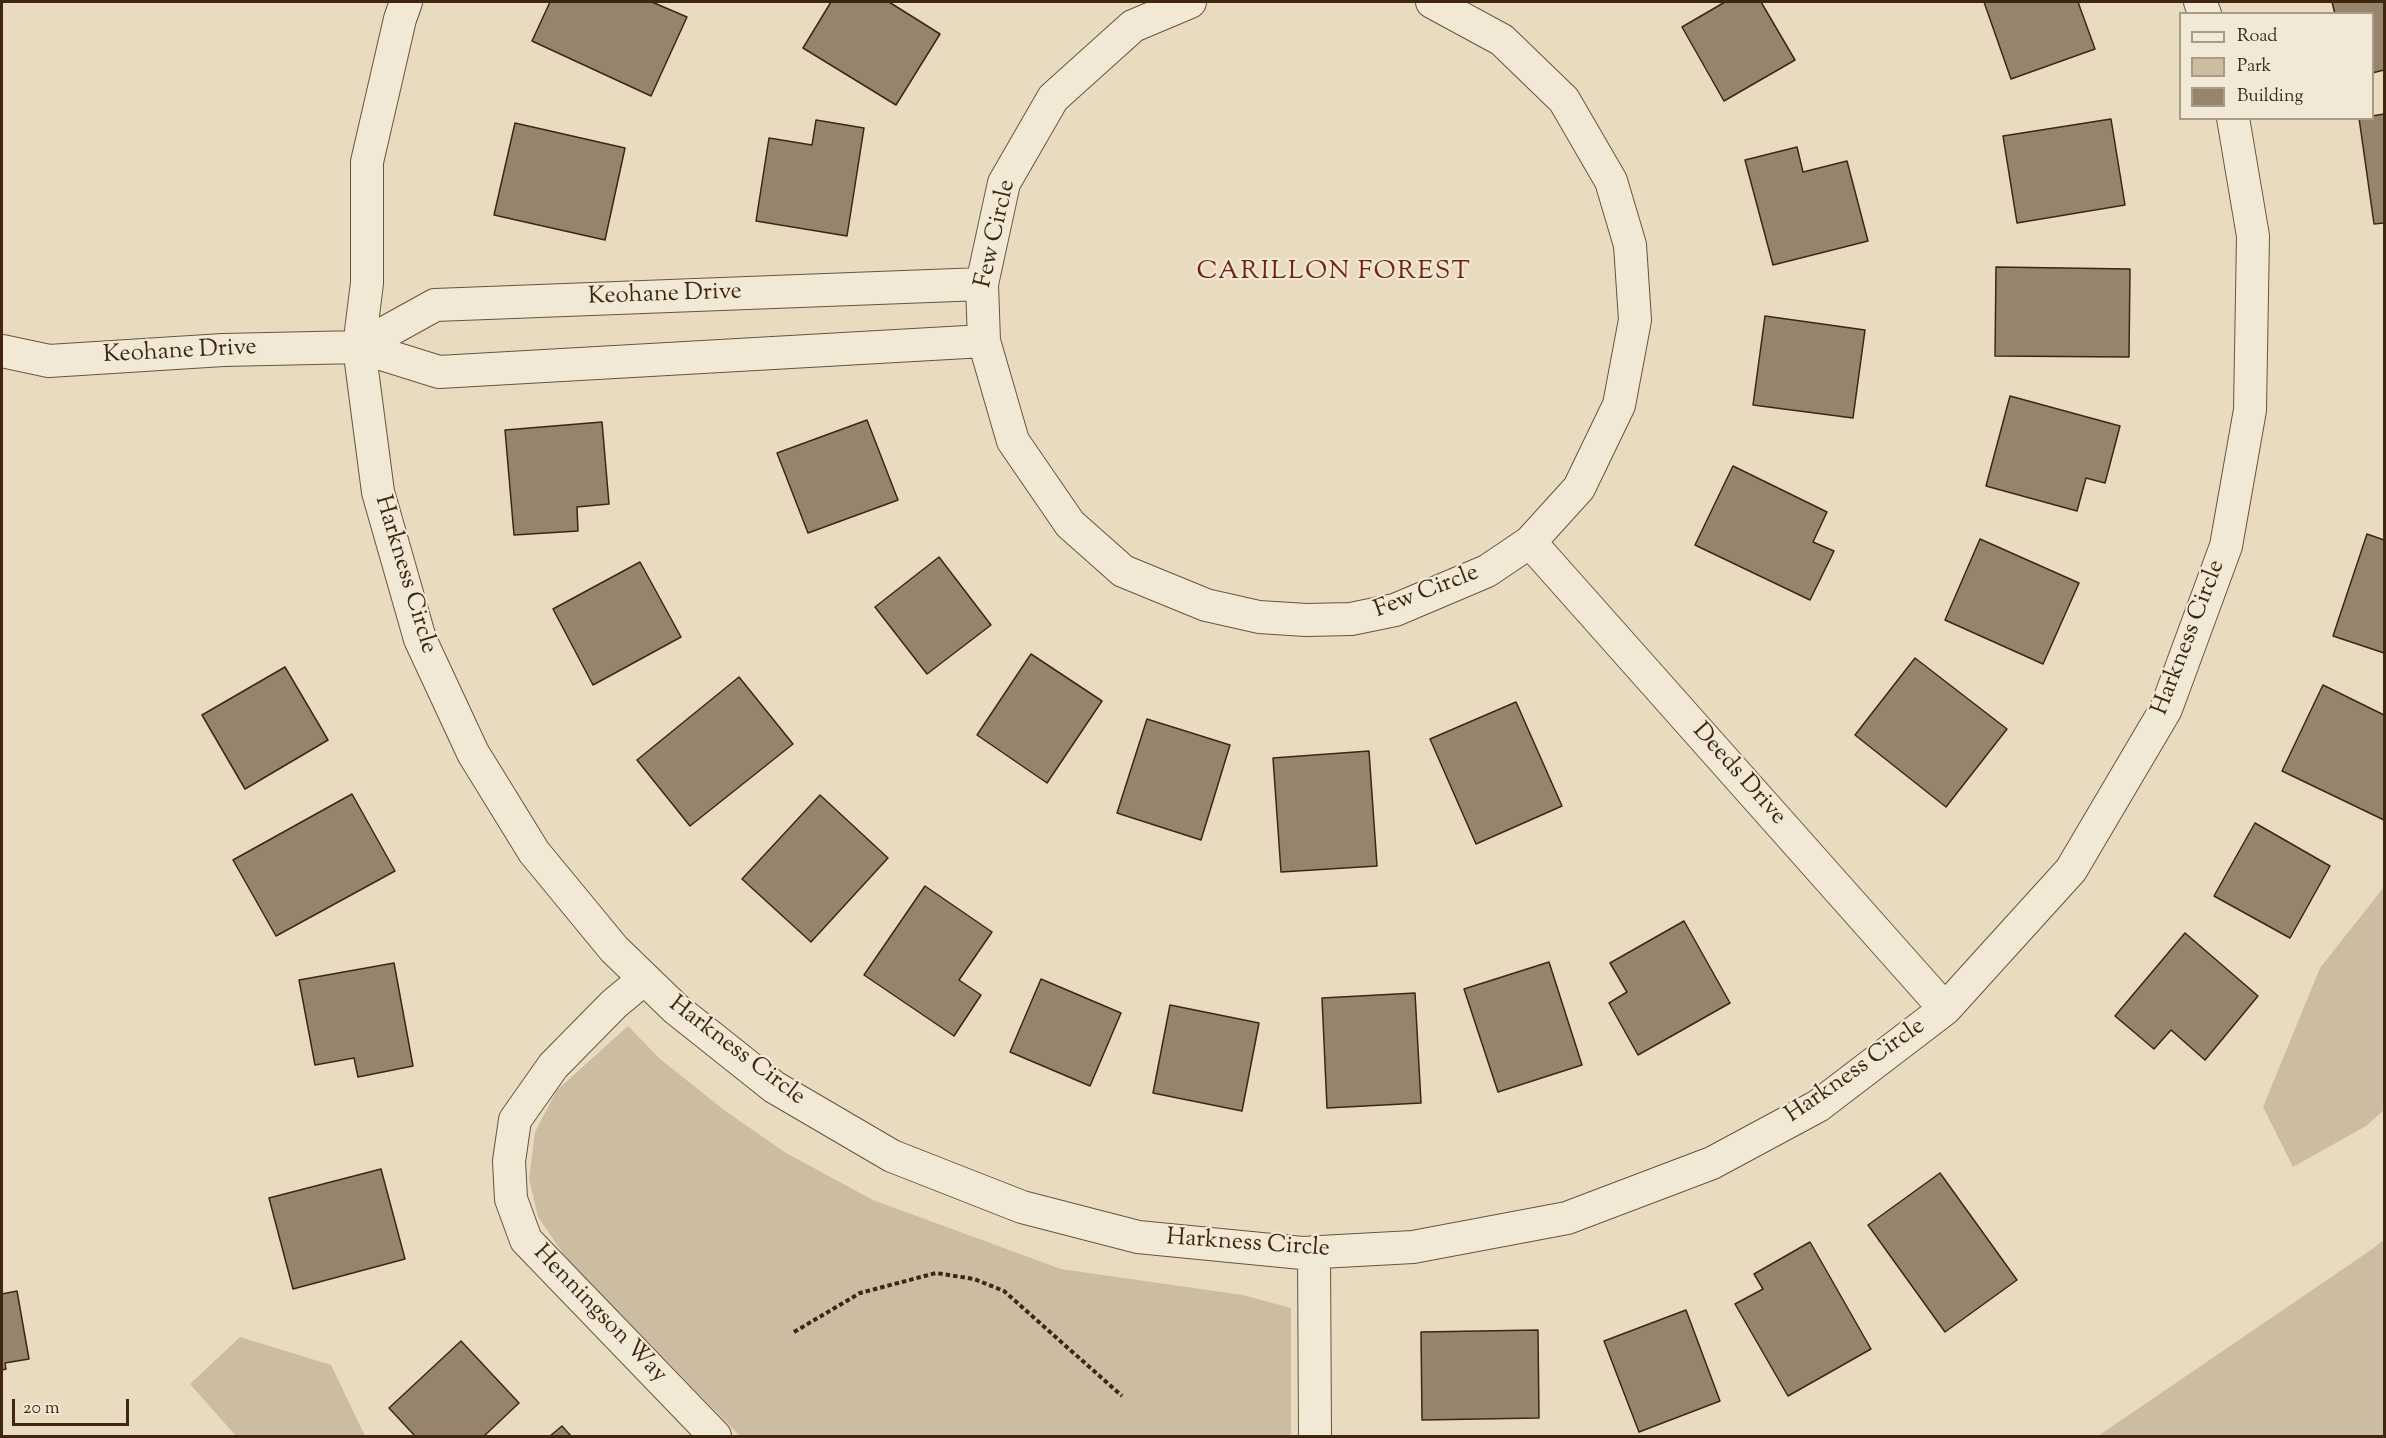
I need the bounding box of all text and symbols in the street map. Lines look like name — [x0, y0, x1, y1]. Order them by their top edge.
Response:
legend — [2179, 12, 2374, 120]
text: Road — [2237, 24, 2277, 50]
text: Park — [2237, 54, 2271, 80]
text: Building — [2237, 84, 2303, 110]
street label: Few Circle — [971, 177, 1023, 291]
district label: CARILLON FOREST — [1197, 258, 1471, 290]
street label: Keohane Drive — [588, 279, 742, 313]
street label: Keohane Drive — [103, 335, 257, 371]
street label: Harkness Circle — [366, 492, 442, 658]
street label: Harkness Circle — [2147, 556, 2233, 720]
street label: Few Circle — [1371, 560, 1483, 626]
street label: Deeds Drive — [1685, 718, 1791, 832]
street label: Harkness Circle — [662, 991, 810, 1113]
street label: Harkness Circle — [1781, 1013, 1931, 1131]
street label: Harkness Circle — [1165, 1225, 1331, 1265]
street label: Henningson Way — [526, 1240, 672, 1390]
scale bar — [15, 1387, 132, 1425]
text: 20 m — [23, 1396, 60, 1422]

